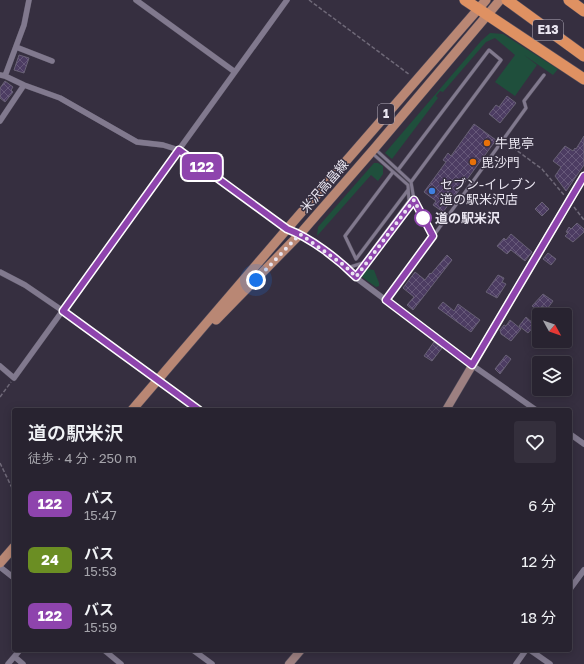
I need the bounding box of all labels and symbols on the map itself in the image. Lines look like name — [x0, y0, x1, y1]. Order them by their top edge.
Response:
road number: E13 — [533, 20, 563, 40]
road number: 1 — [378, 104, 394, 124]
place label: 牛毘亭 — [495, 135, 534, 151]
marker: 牛毘亭 — [482, 138, 492, 148]
line badge: 122 — [179, 154, 225, 180]
place label: 毘沙門 — [481, 154, 520, 170]
street label: 米沢高畠線 — [297, 156, 351, 216]
marker: 毘沙門 — [468, 157, 478, 167]
place label: セブン-イレブン 道の駅米沢店 — [440, 176, 536, 207]
marker: セブン-イレブン 道の駅米沢店 — [427, 186, 437, 196]
marker: 道の駅米沢 — [414, 209, 432, 227]
place label: 道の駅米沢 — [435, 210, 500, 226]
your location — [246, 270, 266, 290]
north arrow — [532, 308, 572, 348]

